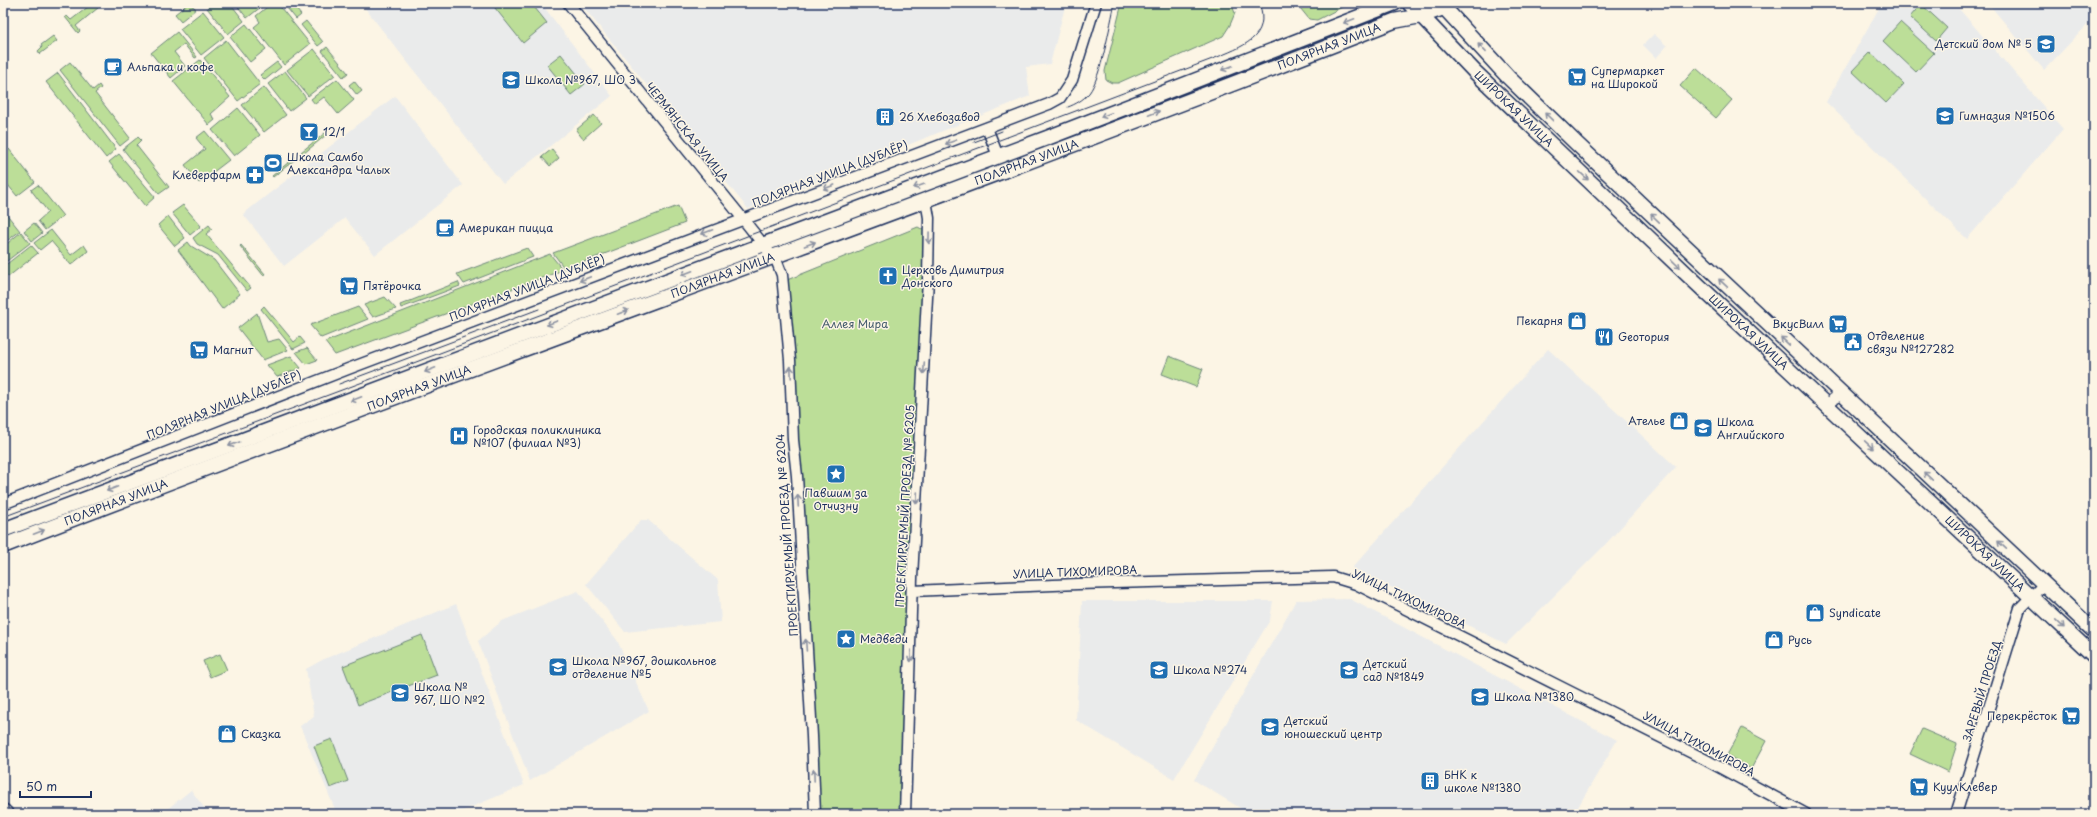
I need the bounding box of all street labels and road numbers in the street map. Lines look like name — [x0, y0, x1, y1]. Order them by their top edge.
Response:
street label: ПОЛЯРНАЯ УЛИЦА — [1275, 18, 1383, 74]
street label: ШИРОКАЯ УЛИЦА — [1471, 67, 1558, 151]
street label: ЧЕРМЯНСКАЯ УЛИЦА — [642, 78, 733, 186]
street label: ПОЛЯРНАЯ УЛИЦА — [972, 134, 1081, 189]
street label: ПОЛЯРНАЯ УЛИЦА (ДУБЛЁР) — [750, 136, 910, 211]
street label: ПОЛЯРНАЯ УЛИЦА — [668, 248, 777, 302]
street label: ПОЛЯРНАЯ УЛИЦА (ДУБЛЁР) — [447, 250, 607, 325]
street label: ШИРОКАЯ УЛИЦА — [1705, 290, 1793, 374]
street label: ПОЛЯРНАЯ УЛИЦА — [365, 360, 474, 415]
street label: ПОЛЯРНАЯ УЛИЦА (ДУБЛЁР) — [144, 366, 304, 443]
street label: ПРОЕКТИРУЕМЫЙ ПРОЕЗД № 6205 — [891, 404, 918, 608]
street label: ПРОЕКТИРУЕМЫЙ ПРОЕЗД № 6204 — [771, 433, 802, 637]
street label: ПОЛЯРНАЯ УЛИЦА — [62, 474, 170, 530]
street label: ШИРОКАЯ УЛИЦА — [1942, 512, 2029, 595]
street label: УЛИЦА ТИХОМИРОВА — [1013, 561, 1137, 582]
street label: УЛИЦА ТИХОМИРОВА — [1349, 565, 1469, 633]
street label: ЗАРЕВЫЙ ПРОЕЗД — [1958, 638, 2005, 744]
street label: УЛИЦА ТИХОМИРОВА — [1640, 707, 1758, 780]

